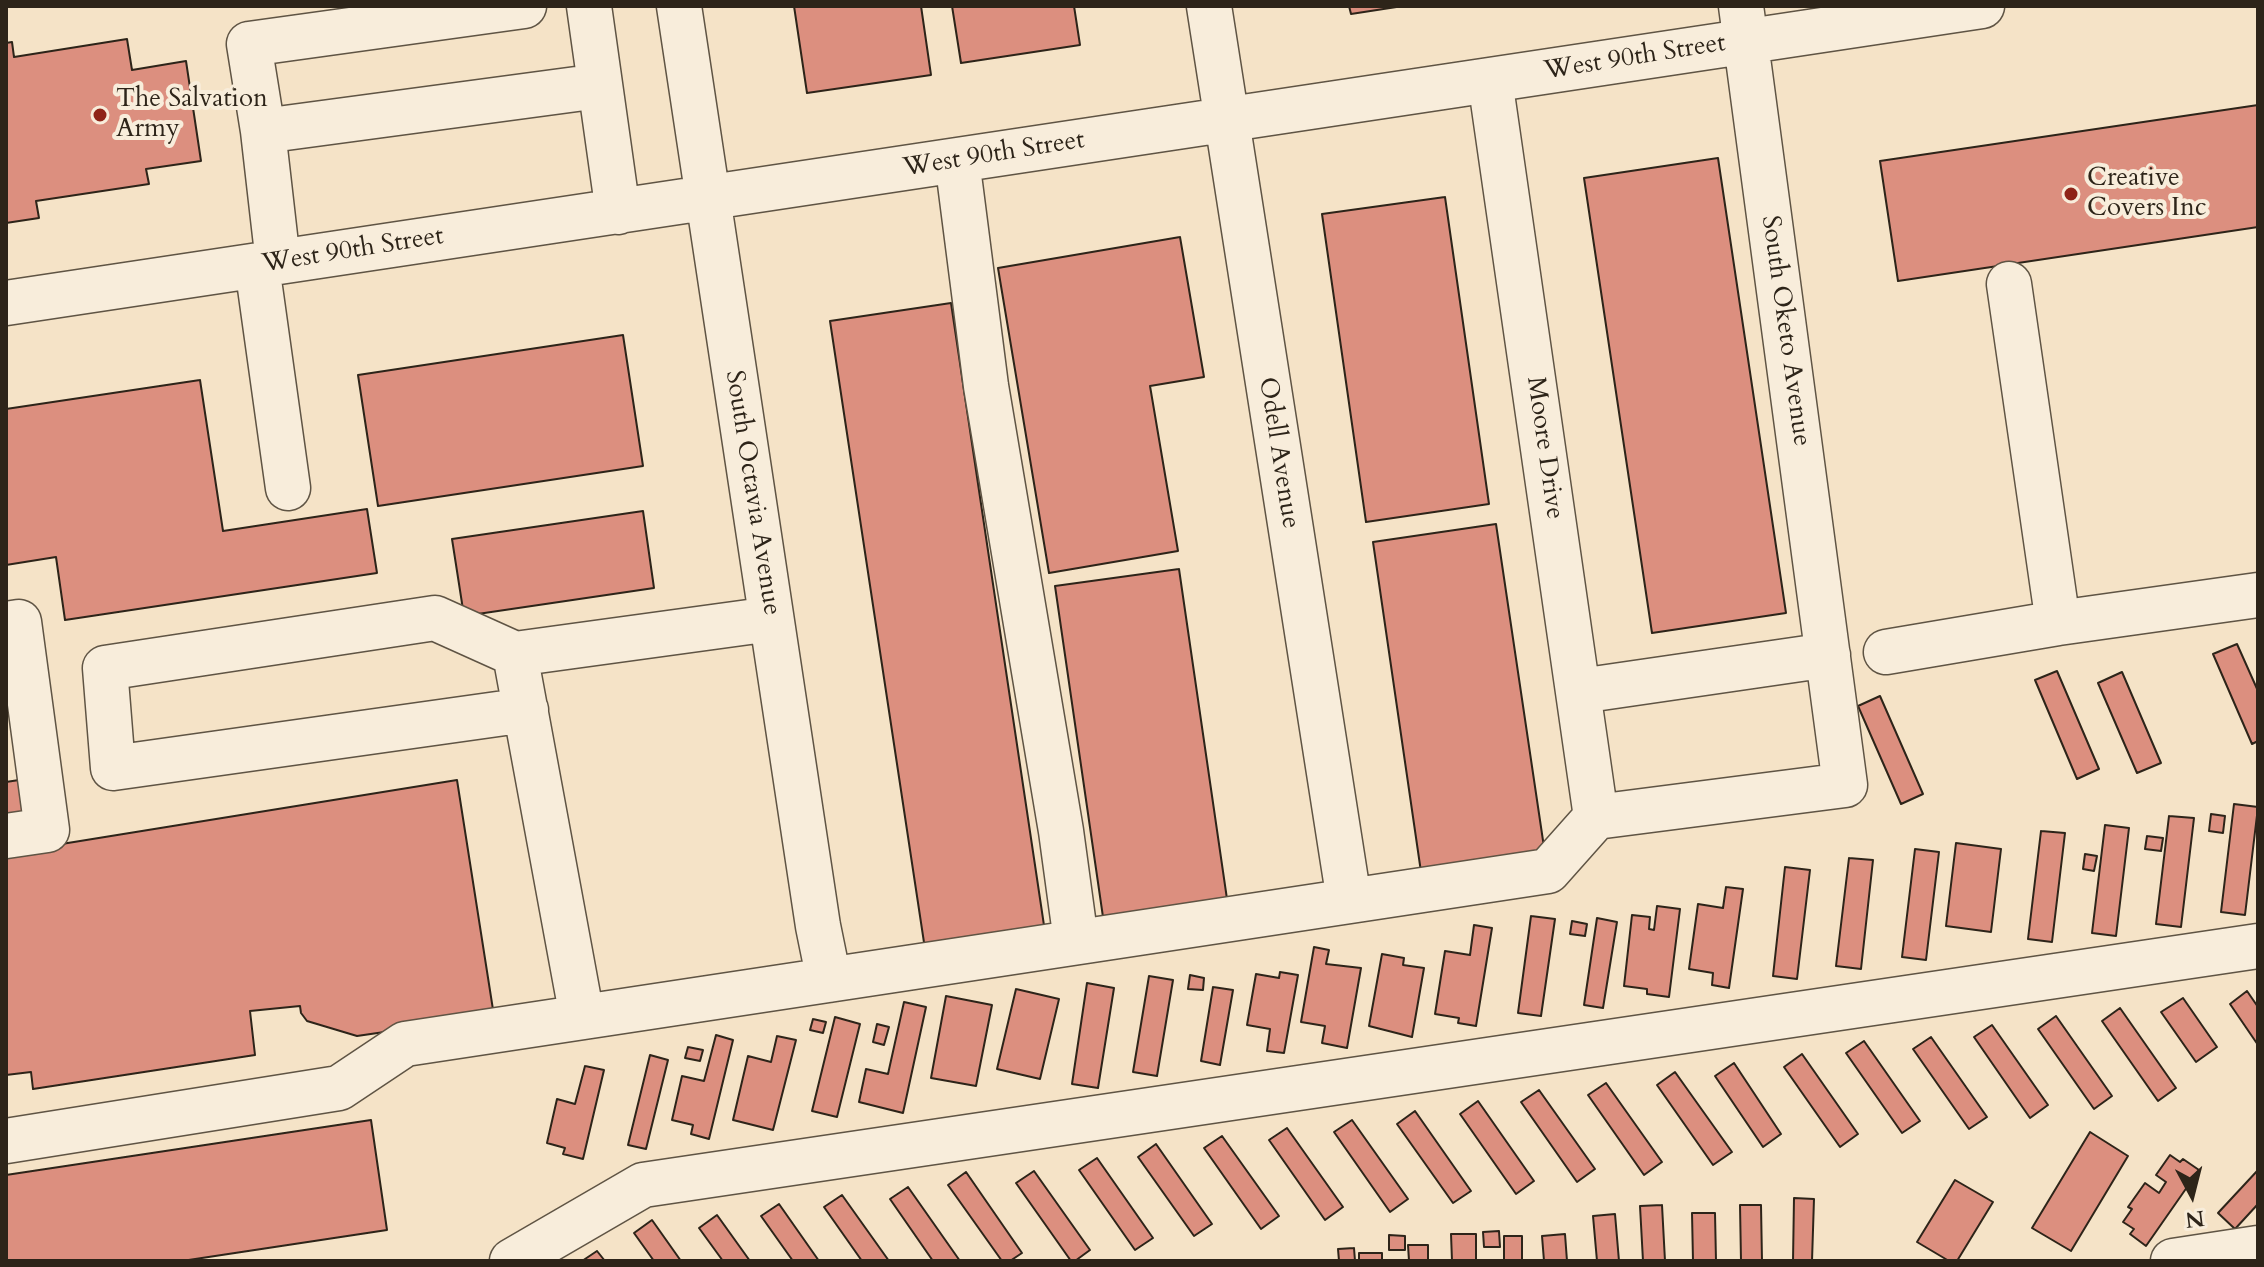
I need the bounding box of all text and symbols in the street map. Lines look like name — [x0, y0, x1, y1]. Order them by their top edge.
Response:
street label: West 90th Street — [1542, 28, 1728, 88]
place label: The Salvation Army — [116, 84, 268, 146]
marker: The Salvation Army — [91, 106, 109, 124]
street label: West 90th Street — [901, 125, 1087, 185]
place label: Creative Covers Inc — [2087, 163, 2207, 224]
marker: Creative Covers Inc — [2062, 185, 2080, 203]
street label: South Oketo Avenue — [1753, 214, 1817, 448]
street label: West 90th Street — [260, 221, 446, 281]
street label: South Octavia Avenue — [717, 368, 787, 618]
street label: Odell Avenue — [1251, 375, 1305, 531]
street label: Moore Drive — [1519, 375, 1569, 521]
north arrow — [2152, 1155, 2232, 1235]
text: N — [2184, 1203, 2206, 1235]

